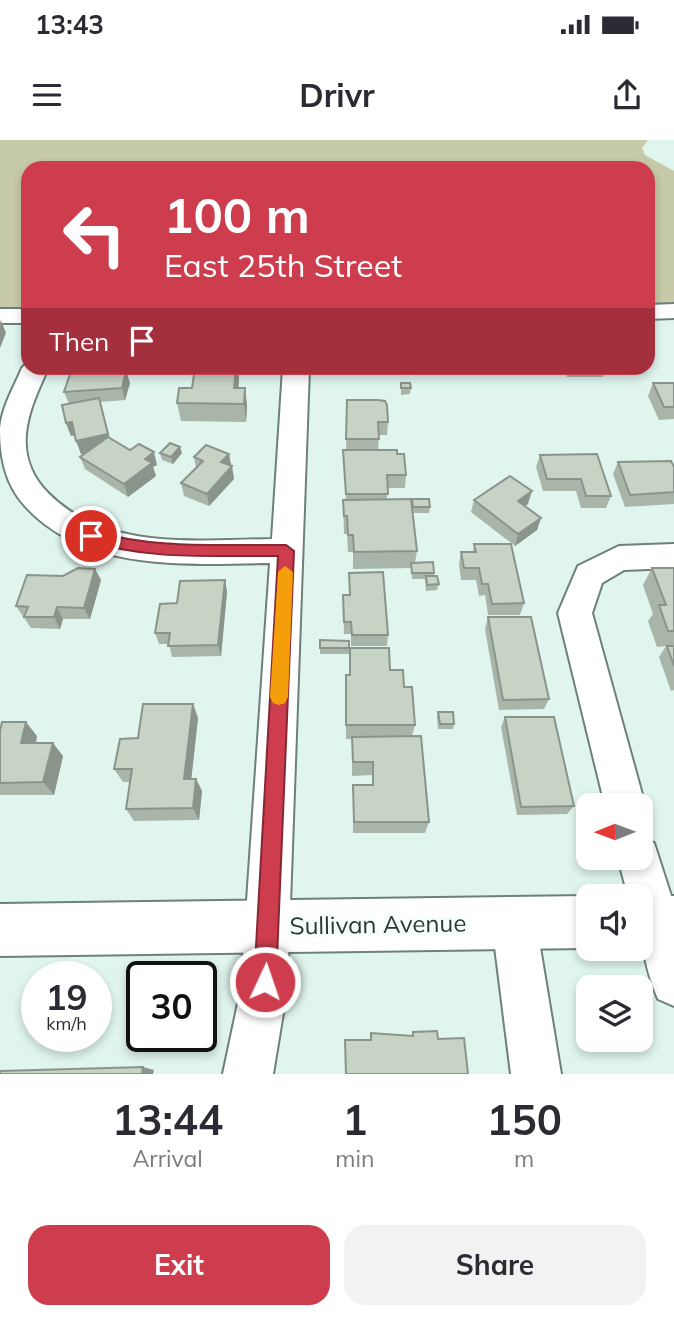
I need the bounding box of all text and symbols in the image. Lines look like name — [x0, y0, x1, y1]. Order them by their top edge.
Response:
text: 13:43 — [35, 8, 104, 41]
text: Drivr — [299, 75, 375, 115]
icon: menu — [28, 76, 66, 114]
icon: share — [608, 76, 646, 114]
text: 100 m — [164, 184, 310, 245]
icon: left — [49, 189, 140, 280]
text: East 25th Street — [164, 245, 402, 285]
icon: arrive — [123, 322, 161, 360]
text: Then — [49, 325, 109, 358]
pin — [61, 506, 121, 566]
icon: arrive — [72, 517, 110, 555]
north arrow — [576, 793, 653, 870]
map controls — [576, 793, 653, 1052]
button: sound — [576, 884, 653, 961]
street label: Sullivan Avenue — [289, 907, 467, 941]
position arrow — [228, 945, 302, 1019]
speed limit sign: 30 — [126, 961, 217, 1052]
text: 19 — [45, 975, 88, 1019]
button: layers — [576, 975, 653, 1052]
text: km/h — [46, 1012, 87, 1035]
text: 13:44 — [112, 1093, 223, 1146]
text: 1 — [342, 1093, 367, 1146]
text: 150 — [486, 1093, 562, 1146]
text: Arrival — [132, 1144, 203, 1173]
text: min — [335, 1144, 374, 1173]
text: m — [514, 1144, 534, 1173]
button: Exit — [28, 1225, 330, 1305]
button: Share — [344, 1225, 646, 1305]

